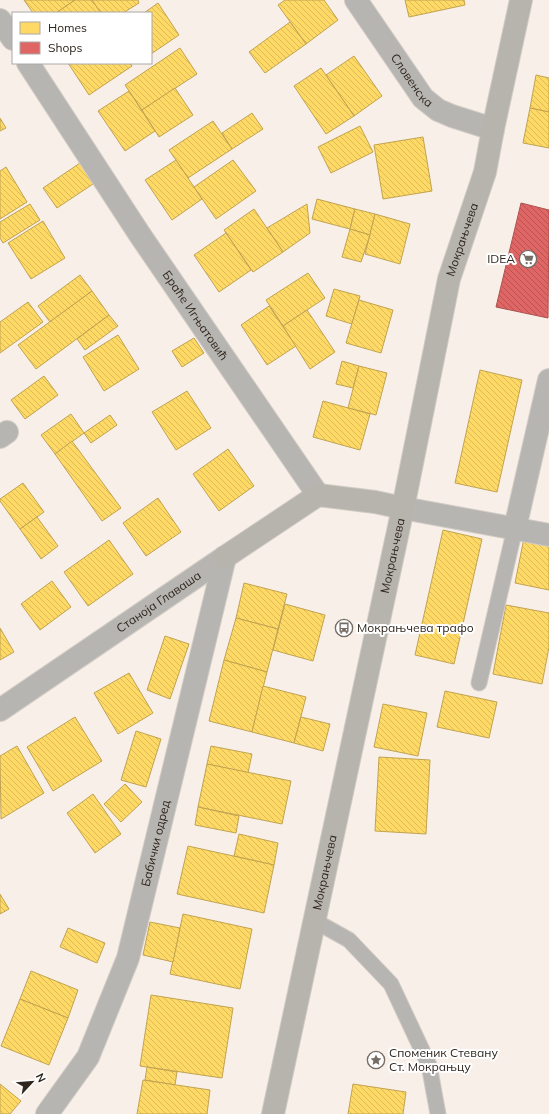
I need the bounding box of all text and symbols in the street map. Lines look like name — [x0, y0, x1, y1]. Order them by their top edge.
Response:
legend — [12, 12, 152, 64]
text: Homes — [48, 20, 87, 35]
text: Shops — [48, 40, 83, 55]
street label: Словенска — [388, 51, 436, 110]
street label: Мокрањчева — [442, 201, 481, 278]
supermarket icon: IDEA — [518, 249, 538, 269]
place label: IDEA — [487, 251, 515, 266]
street label: Браће Игњатовић — [160, 268, 232, 363]
street label: Мокрањчева — [377, 517, 408, 595]
street label: Станоја Главаша — [113, 568, 204, 636]
bus stop icon: Мокрањчева трафо — [334, 618, 354, 638]
place label: Мокрањчева трафо — [357, 620, 474, 635]
street label: Бабички одред — [138, 798, 173, 888]
street label: Мокрањчева — [309, 833, 340, 911]
place label: Споменик Стевану Ст. Мокрањцу — [389, 1045, 498, 1074]
place icon: Споменик Стевану Ст. Мокрањцу — [366, 1050, 386, 1070]
north arrow — [12, 1062, 52, 1102]
text: N — [33, 1071, 49, 1084]

